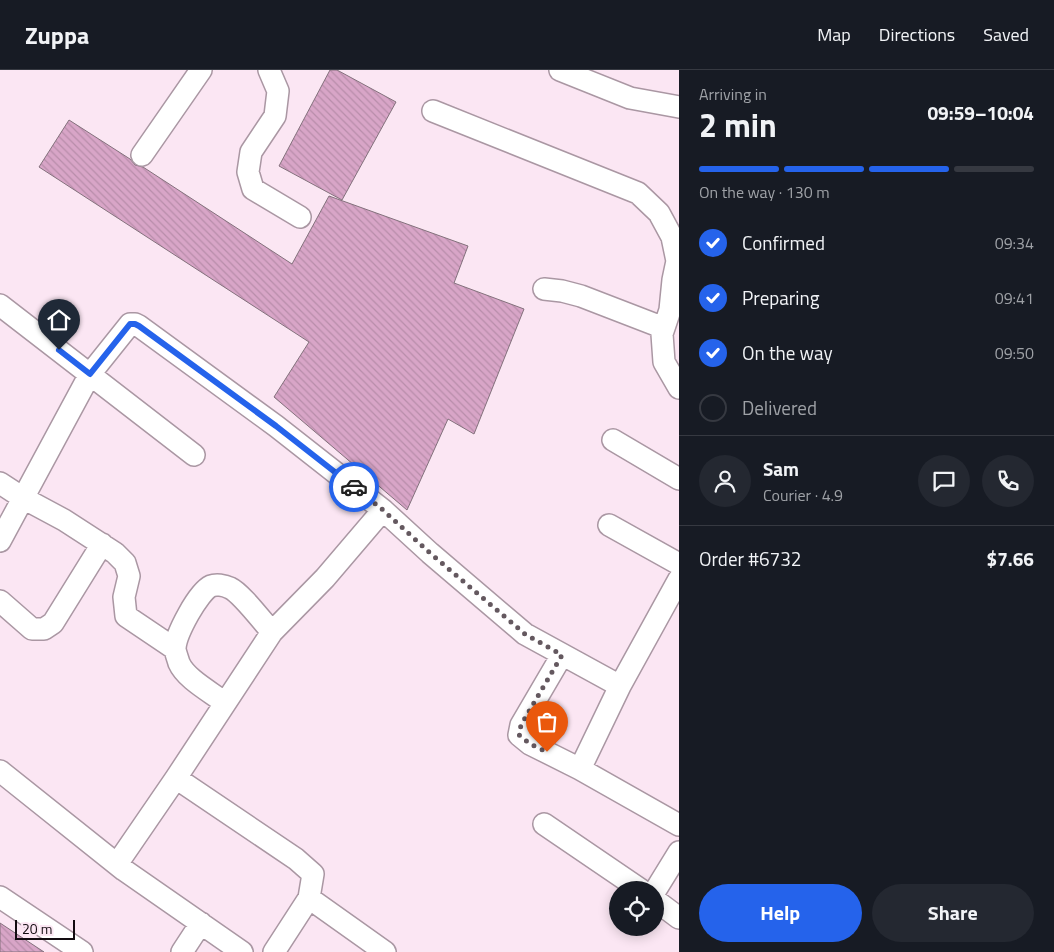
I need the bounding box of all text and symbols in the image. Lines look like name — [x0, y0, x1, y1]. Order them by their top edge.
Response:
text: Zuppa — [25, 17, 89, 53]
text: Map — [817, 21, 851, 48]
text: Directions — [879, 21, 955, 48]
text: Saved — [983, 21, 1029, 48]
text: Arriving in — [699, 82, 767, 106]
text: 09:59–10:04 — [927, 98, 1034, 127]
text: 2 min — [699, 101, 777, 149]
text: On the way · 130 m — [699, 180, 830, 204]
text: Confirmed — [742, 228, 825, 257]
icon: check — [699, 229, 727, 257]
text: 09:34 — [995, 231, 1034, 255]
text: Preparing — [742, 283, 819, 312]
icon: check — [699, 284, 727, 312]
text: 09:41 — [995, 286, 1034, 310]
pin — [38, 299, 80, 350]
icon: home — [45, 306, 73, 334]
text: On the way — [742, 338, 833, 367]
icon: check — [699, 339, 727, 367]
text: 09:50 — [995, 341, 1034, 365]
text: Delivered — [742, 393, 817, 422]
text: Sam — [763, 454, 799, 483]
button: person — [699, 455, 751, 507]
button: chat — [918, 455, 970, 507]
button: phone — [982, 455, 1034, 507]
courier — [329, 462, 379, 512]
icon: car — [340, 473, 368, 501]
text: Courier · 4.9 — [763, 483, 843, 507]
text: Order #6732 — [699, 544, 801, 573]
text: $7.66 — [987, 544, 1034, 573]
pin — [526, 701, 568, 752]
icon: bag — [533, 708, 561, 736]
map controls — [609, 881, 664, 936]
button: locate — [609, 881, 664, 936]
button: Help — [699, 884, 862, 942]
button: Share — [872, 884, 1034, 942]
scale bar — [15, 917, 75, 940]
text: 20 m — [22, 918, 52, 939]

